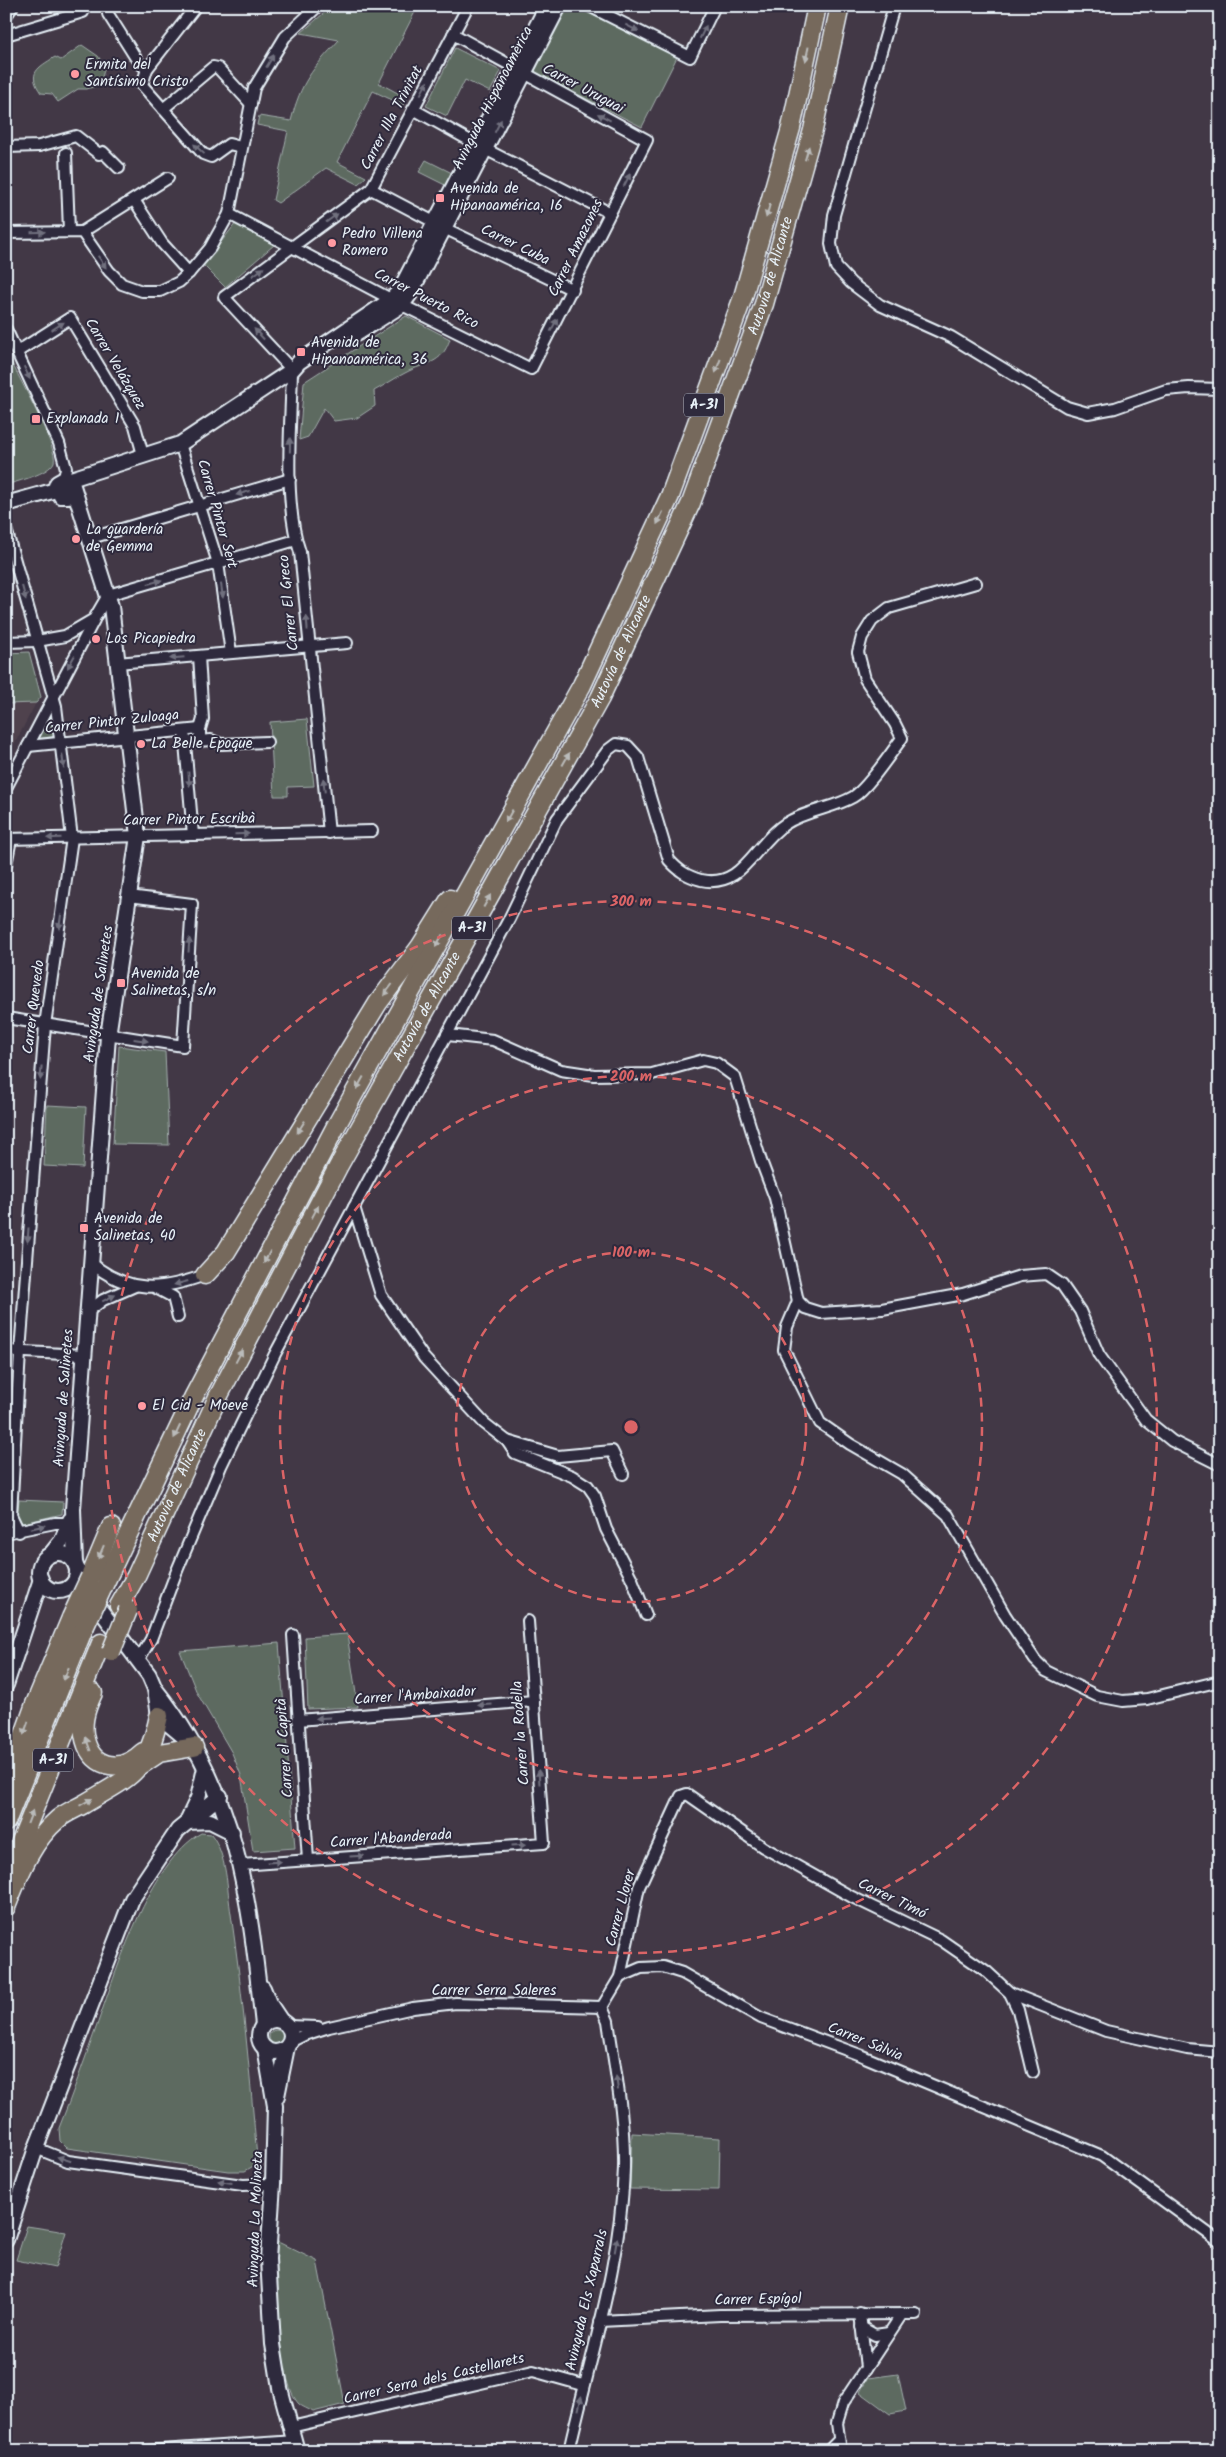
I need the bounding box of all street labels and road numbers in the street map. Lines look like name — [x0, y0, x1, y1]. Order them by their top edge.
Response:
street label: Avinguda Hispanoamèrica — [446, 22, 540, 174]
street label: Carrer Uruguai — [538, 57, 630, 121]
street label: Carrer Illa Trinitat — [354, 61, 430, 175]
street label: Carrer Amazones — [542, 194, 610, 301]
street label: Autovía de Alicante — [741, 214, 800, 339]
street label: Carrer Cuba — [476, 218, 554, 272]
street label: Carrer Puerto Rico — [369, 262, 483, 336]
street label: Carrer Velázquez — [78, 313, 152, 415]
road number: A-31 — [684, 394, 724, 416]
street label: Carrer Pintor Sert — [190, 457, 244, 572]
street label: Carrer El Greco — [272, 554, 306, 652]
street label: Autovía de Alicante — [584, 591, 659, 713]
street label: Carrer Pintor Zuloaga — [44, 703, 180, 741]
street label: Carrer Pintor Escribà — [123, 807, 255, 833]
road number: A-31 — [452, 916, 492, 940]
street label: Avinguda de Salinetes — [78, 923, 121, 1064]
street label: Autovía de Alicante — [387, 947, 468, 1067]
street label: Carrer Quevedo — [16, 958, 52, 1055]
street label: Avinguda de Salinetes — [47, 1328, 81, 1468]
street label: Autovía de Alicante — [141, 1424, 214, 1546]
street label: Carrer l'Ambaixador — [353, 1680, 478, 1712]
street label: Carrer la Rodella — [505, 1680, 537, 1786]
street label: Carrer el Capità — [270, 1697, 300, 1799]
road number: A-31 — [33, 1748, 73, 1772]
street label: Carrer l'Abanderada — [329, 1823, 453, 1855]
street label: Carrer Llorer — [599, 1866, 643, 1949]
street label: Carrer Timó — [853, 1872, 932, 1927]
street label: Carrer Serra Saleres — [432, 1979, 557, 2003]
street label: Carrer Sàlvia — [824, 2016, 906, 2068]
street label: Avinguda La Molineta — [242, 2150, 270, 2288]
street label: Avinguda Els Xaparrals — [559, 2226, 615, 2373]
street label: Carrer Espígol — [714, 2287, 802, 2313]
street label: Carrer Serra dels Castellarets — [341, 2346, 527, 2411]

